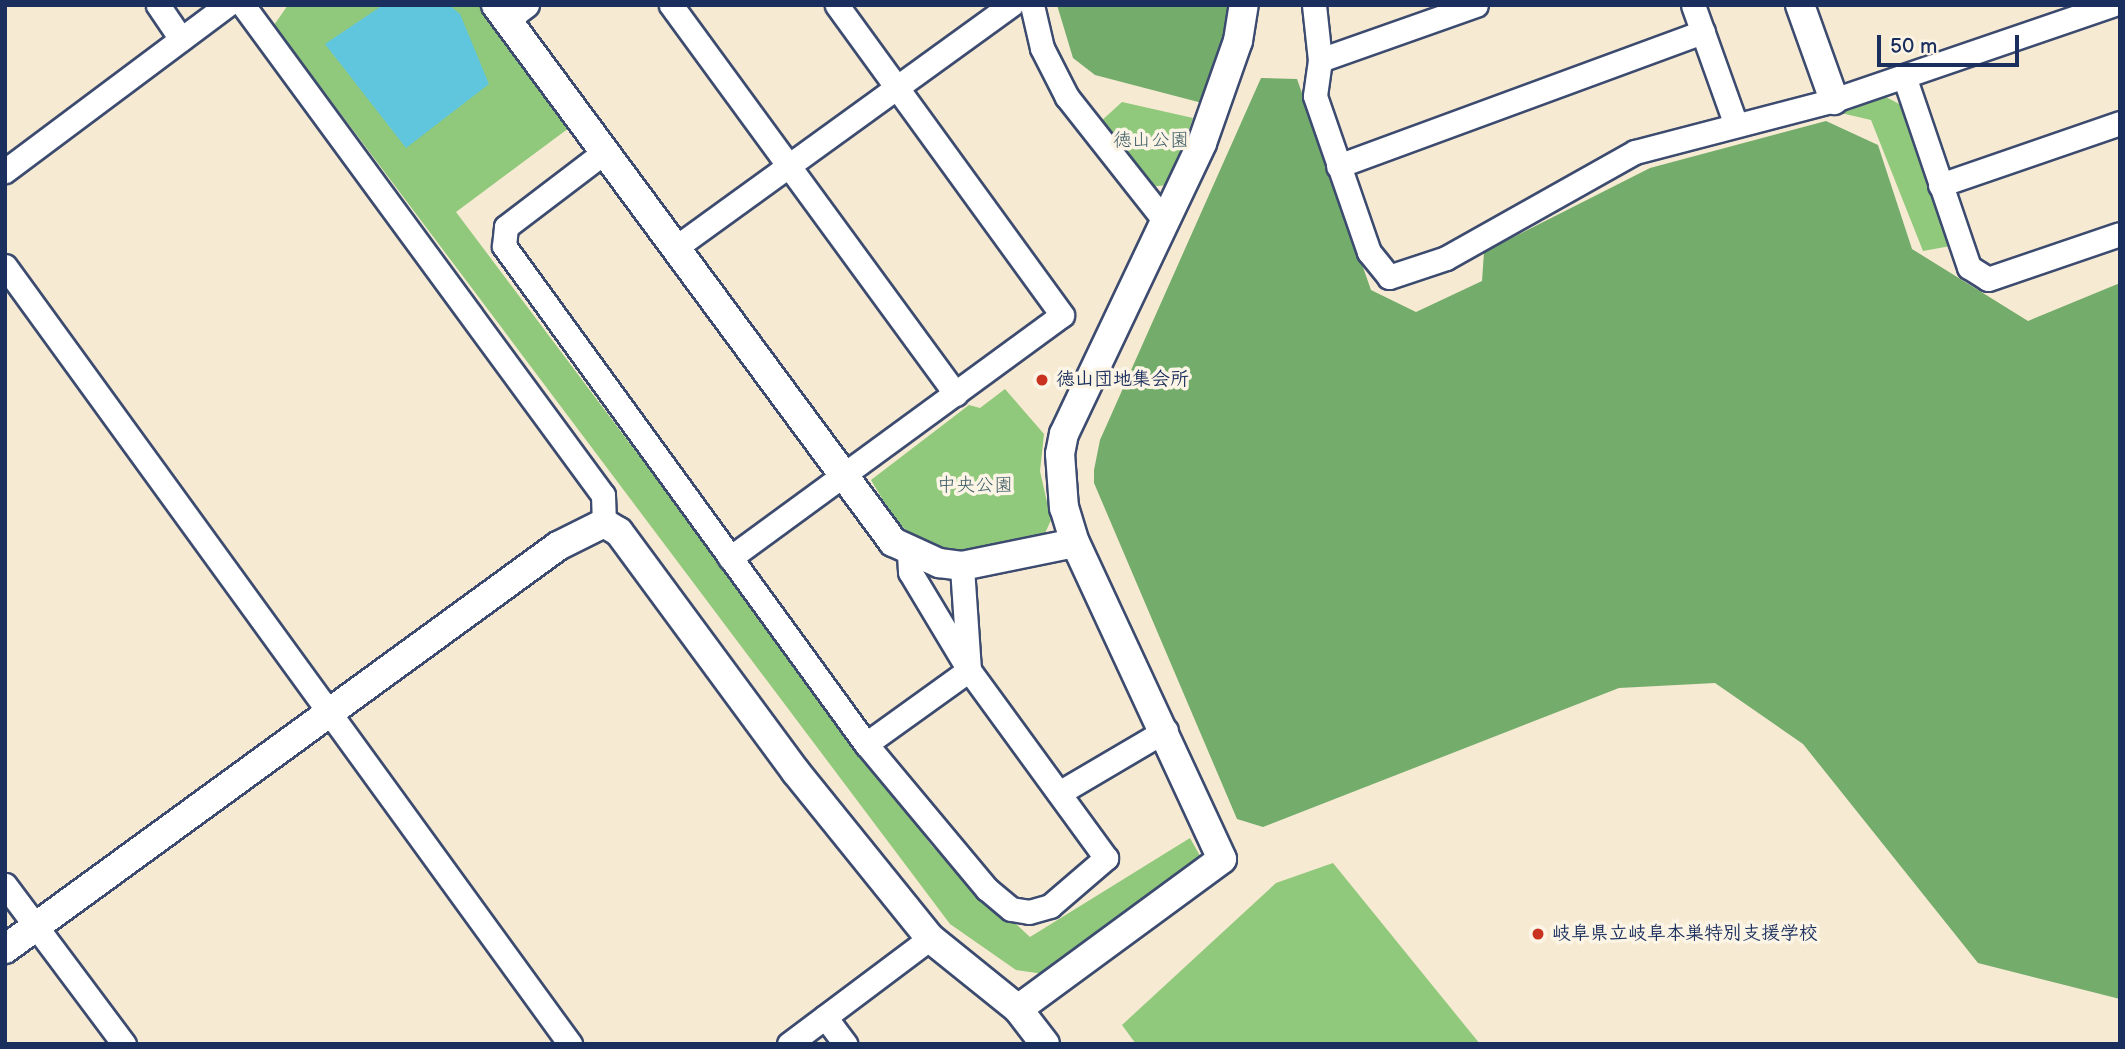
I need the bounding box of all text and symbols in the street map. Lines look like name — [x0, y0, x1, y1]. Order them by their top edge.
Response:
scale bar — [1880, 21, 2022, 65]
text: 50 m — [1890, 34, 1937, 59]
park label: 徳山公園 — [1113, 130, 1189, 152]
place label: 徳山団地集会所 — [1056, 369, 1189, 391]
marker: 徳山団地集会所 — [1034, 372, 1050, 388]
park label: 中央公園 — [937, 475, 1013, 497]
place label: 岐阜県立岐阜本巣特別支援学校 — [1552, 923, 1818, 945]
marker: 岐阜県立岐阜本巣特別支援学校 — [1530, 926, 1546, 942]

